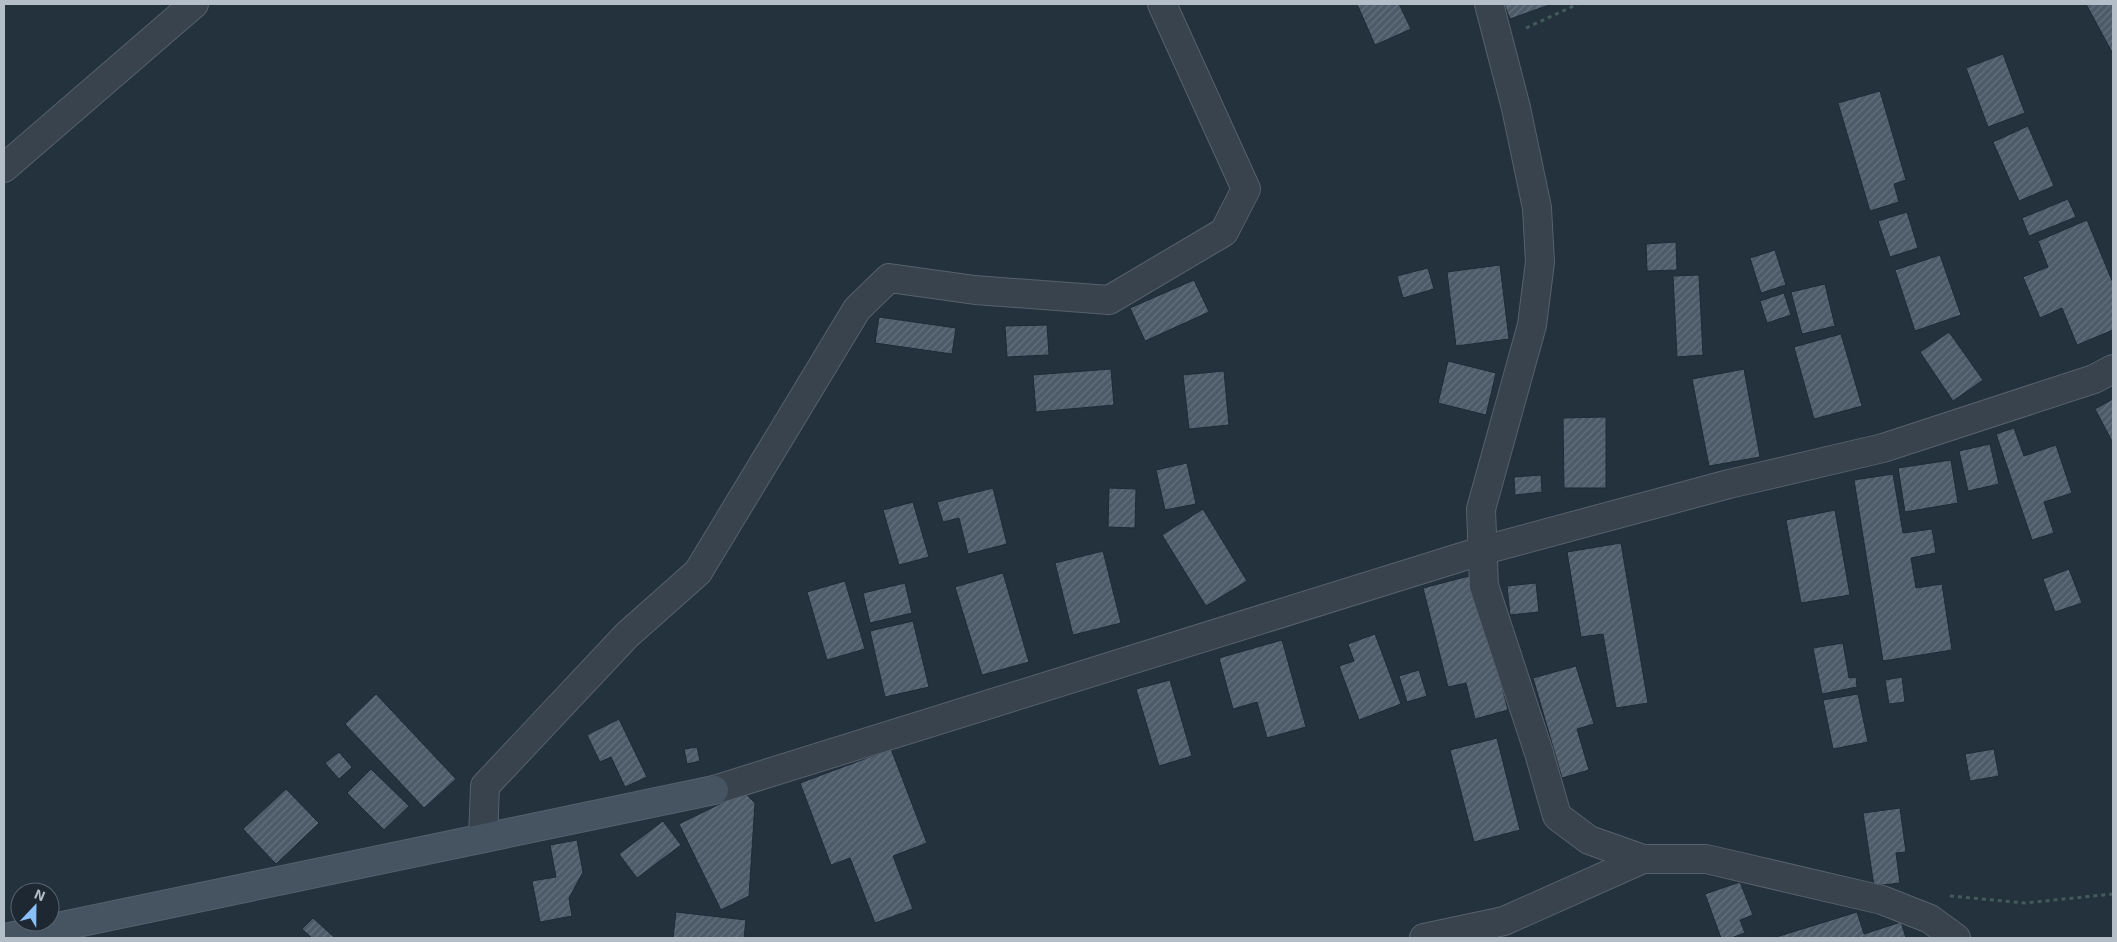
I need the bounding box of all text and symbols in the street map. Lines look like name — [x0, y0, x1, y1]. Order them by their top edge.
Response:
north arrow — [10, 882, 60, 932]
text: N — [32, 885, 48, 904]

